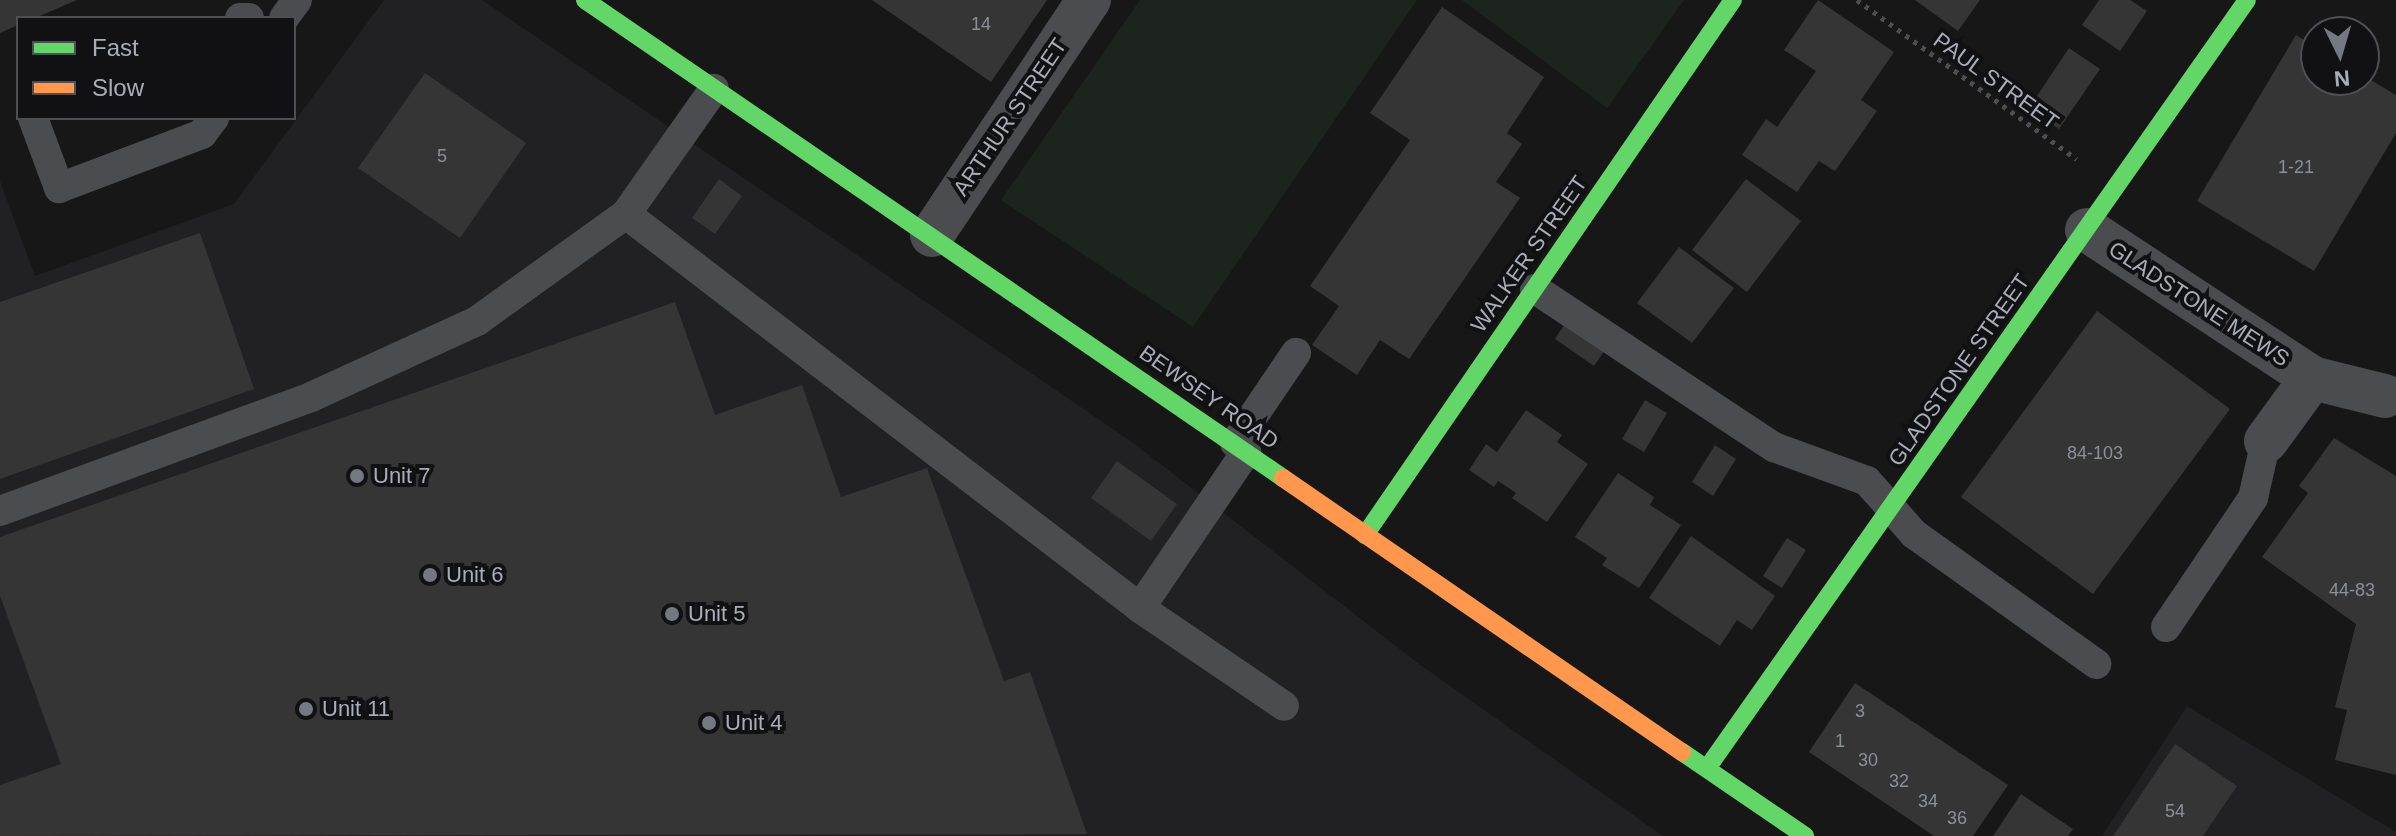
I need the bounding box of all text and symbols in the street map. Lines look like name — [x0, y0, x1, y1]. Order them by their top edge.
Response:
house number: 14 — [971, 13, 991, 35]
legend — [16, 16, 296, 120]
north arrow — [2300, 16, 2380, 96]
street label: PAUL STREET — [1928, 27, 2064, 135]
street label: ARTHUR STREET — [948, 33, 1072, 201]
text: Fast — [92, 34, 139, 61]
text: N — [2333, 65, 2351, 92]
text: Slow — [92, 74, 144, 101]
house number: 5 — [437, 145, 447, 167]
house number: 1-21 — [2278, 156, 2314, 178]
street label: WALKER STREET — [1465, 171, 1593, 337]
street label: GLADSTONE MEWS — [2104, 236, 2294, 372]
street label: GLADSTONE STREET — [1883, 269, 2035, 471]
street label: BEWSEY ROAD — [1134, 339, 1284, 455]
house number: 84-103 — [2067, 442, 2123, 464]
place label: Unit 7 — [373, 463, 430, 489]
marker: Unit 7 — [348, 467, 366, 485]
place label: Unit 6 — [446, 562, 503, 588]
marker: Unit 6 — [421, 566, 439, 584]
house number: 44-83 — [2329, 579, 2375, 601]
place label: Unit 5 — [688, 601, 745, 627]
marker: Unit 5 — [663, 605, 681, 623]
place label: Unit 11 — [322, 696, 390, 722]
marker: Unit 11 — [297, 700, 315, 718]
house number: 3 — [1855, 700, 1865, 722]
place label: Unit 4 — [725, 710, 782, 736]
marker: Unit 4 — [700, 714, 718, 732]
house number: 1 — [1835, 730, 1845, 752]
house number: 30 — [1858, 749, 1878, 771]
house number: 32 — [1889, 770, 1909, 792]
house number: 34 — [1918, 790, 1938, 812]
house number: 54 — [2165, 800, 2185, 822]
house number: 36 — [1947, 807, 1967, 829]

